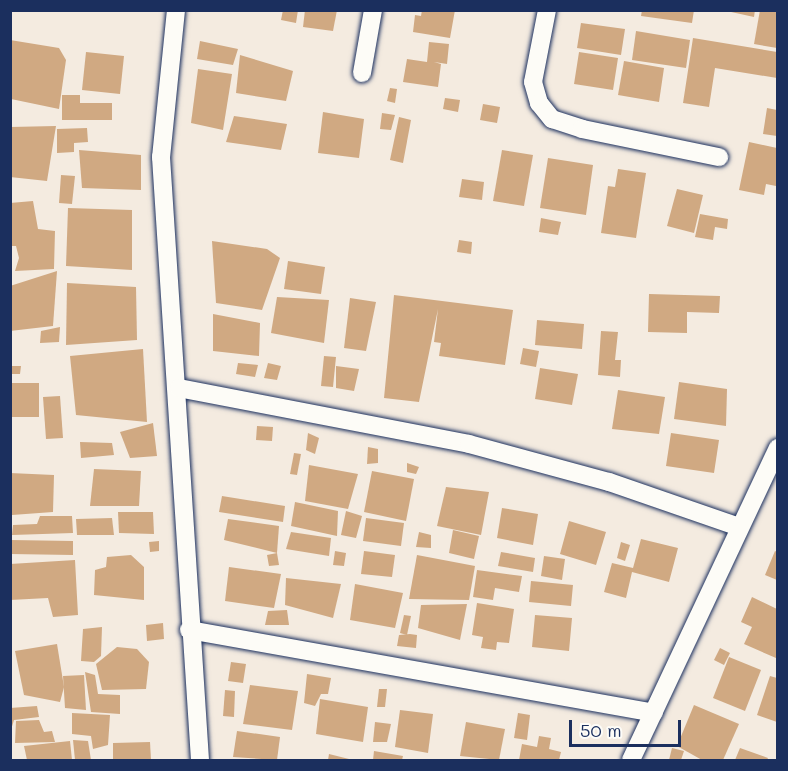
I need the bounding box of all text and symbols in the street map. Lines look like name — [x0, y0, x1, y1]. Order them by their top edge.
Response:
scale bar — [572, 708, 684, 746]
text: 50 m — [580, 718, 622, 742]

